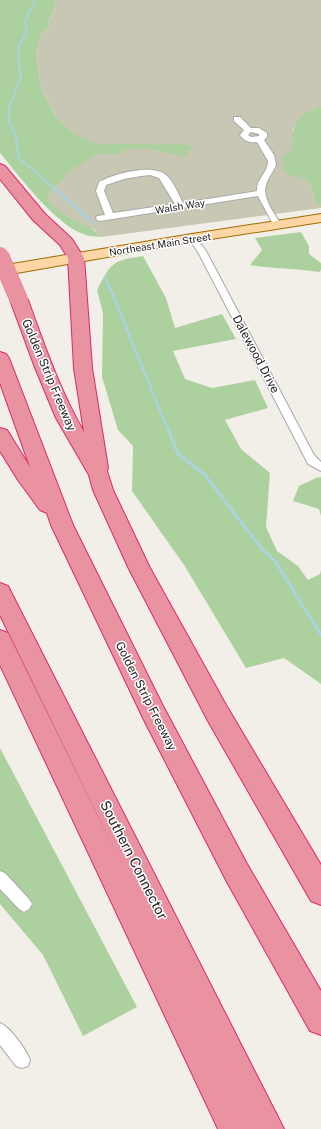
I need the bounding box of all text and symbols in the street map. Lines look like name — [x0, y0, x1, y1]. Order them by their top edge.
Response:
street label: Walsh Way — [154, 196, 206, 216]
street label: Northeast Main Street — [108, 230, 212, 258]
street label: Dalewood Drive — [229, 312, 283, 396]
street label: Golden Strip Freeway — [19, 317, 79, 434]
street label: Golden Strip Freeway — [112, 639, 180, 753]
street label: Southern Connector — [97, 798, 171, 922]

